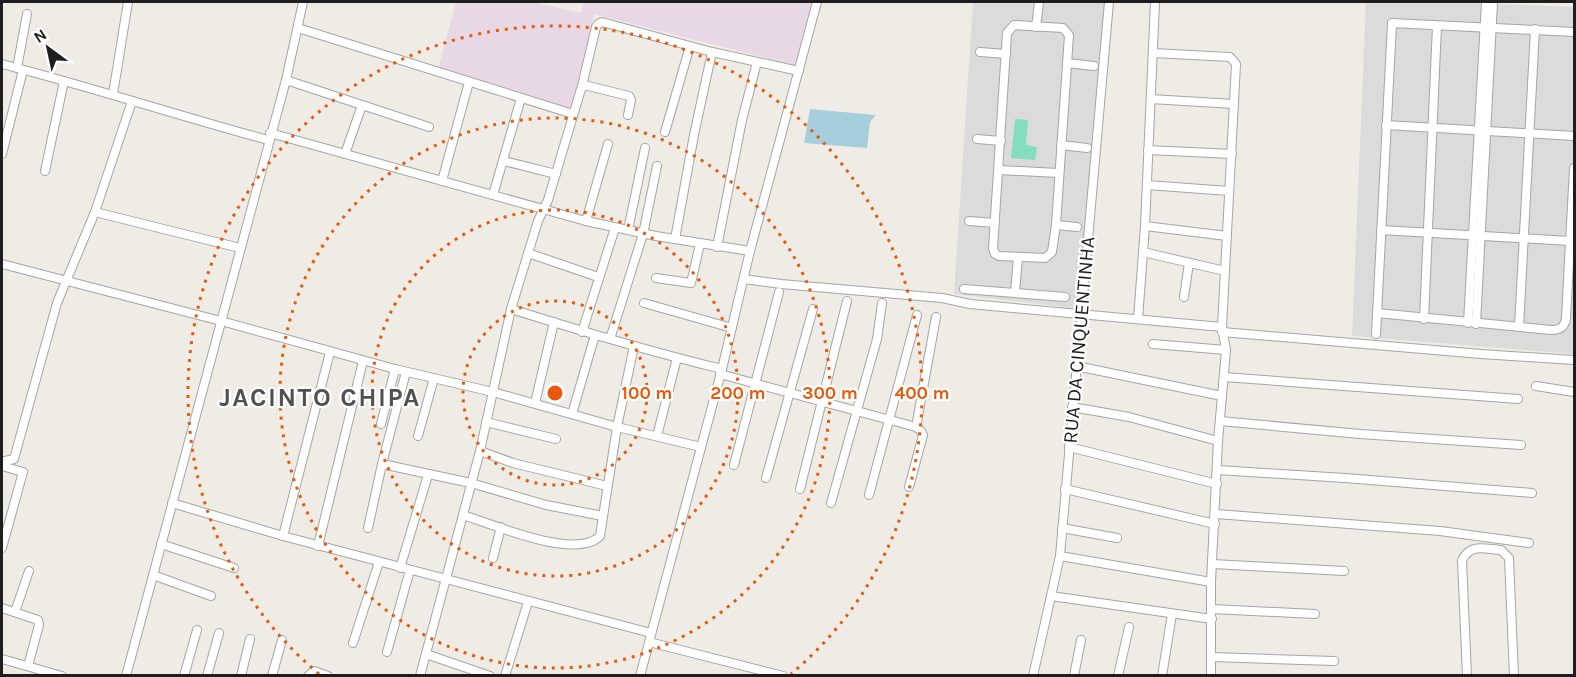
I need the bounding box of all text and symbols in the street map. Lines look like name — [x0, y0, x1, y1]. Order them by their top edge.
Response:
north arrow — [18, 18, 78, 78]
text: N — [30, 25, 50, 47]
street label: RUA DA CINQUENTINHA — [1058, 236, 1100, 444]
district label: JACINTO CHIPA — [219, 382, 421, 413]
text: 100 m — [622, 382, 672, 404]
text: 200 m — [710, 382, 766, 404]
text: 300 m — [802, 382, 858, 404]
text: 400 m — [894, 382, 950, 404]
centre of rings — [545, 383, 565, 403]

